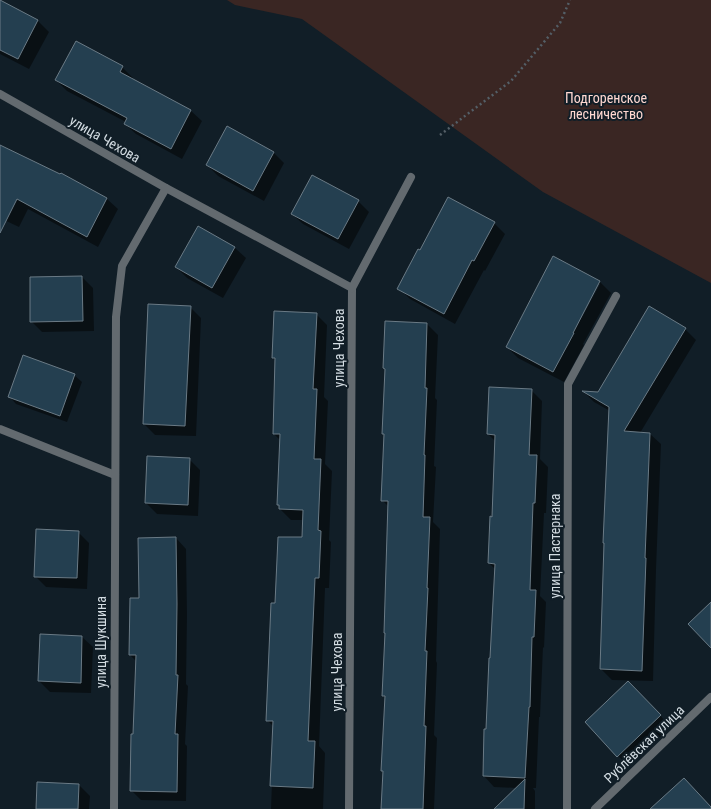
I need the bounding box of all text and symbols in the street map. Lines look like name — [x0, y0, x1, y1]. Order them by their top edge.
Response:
park label: Подгоренское лесничество — [565, 90, 647, 122]
street label: улица Чехова — [67, 112, 143, 166]
street label: улица Чехова — [331, 309, 347, 387]
street label: улица Пастернака — [547, 493, 563, 599]
street label: улица Шукшина — [93, 596, 109, 688]
street label: улица Чехова — [329, 633, 345, 711]
street label: Рублёвская улица — [601, 702, 687, 786]

